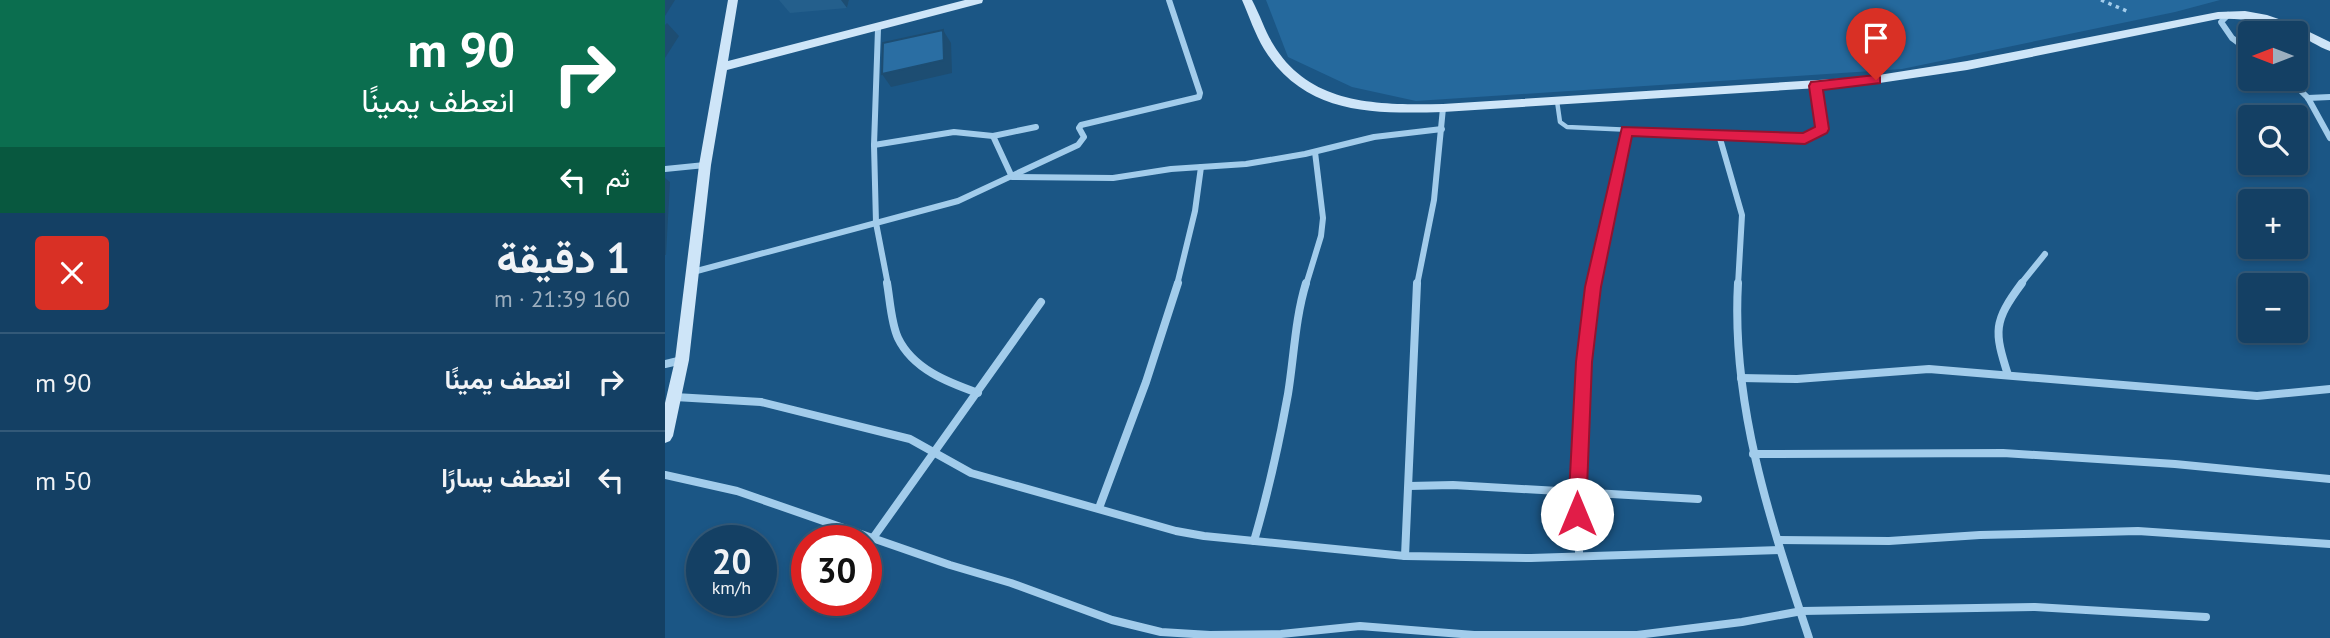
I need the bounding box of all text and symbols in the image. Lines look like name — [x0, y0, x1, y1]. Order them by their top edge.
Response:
pin — [1846, 8, 1906, 80]
text: 90 m — [408, 17, 515, 81]
icon: arrive — [1857, 19, 1895, 57]
north arrow — [2238, 21, 2308, 91]
map controls — [2238, 21, 2308, 343]
icon: right — [539, 28, 630, 119]
text: انعطف يمينًا — [361, 79, 515, 121]
button: search — [2238, 105, 2308, 175]
icon: left — [554, 161, 592, 199]
text: ثم — [606, 161, 630, 194]
button: + — [2238, 189, 2308, 259]
text: 1 دقيقة — [497, 230, 630, 285]
button: close — [35, 236, 109, 310]
button: − — [2238, 273, 2308, 343]
text: 160 m · 21:39 — [494, 284, 630, 313]
text: انعطف يمينًا — [445, 363, 571, 396]
icon: right — [592, 363, 630, 401]
text: 90 m — [35, 366, 91, 399]
text: انعطف يسارًا — [441, 461, 571, 494]
icon: left — [592, 461, 630, 499]
text: 50 m — [35, 464, 91, 497]
position arrow — [1540, 477, 1614, 551]
speed limit sign: 30 — [791, 525, 882, 616]
text: 20 — [712, 538, 751, 584]
text: km/h — [712, 576, 751, 599]

